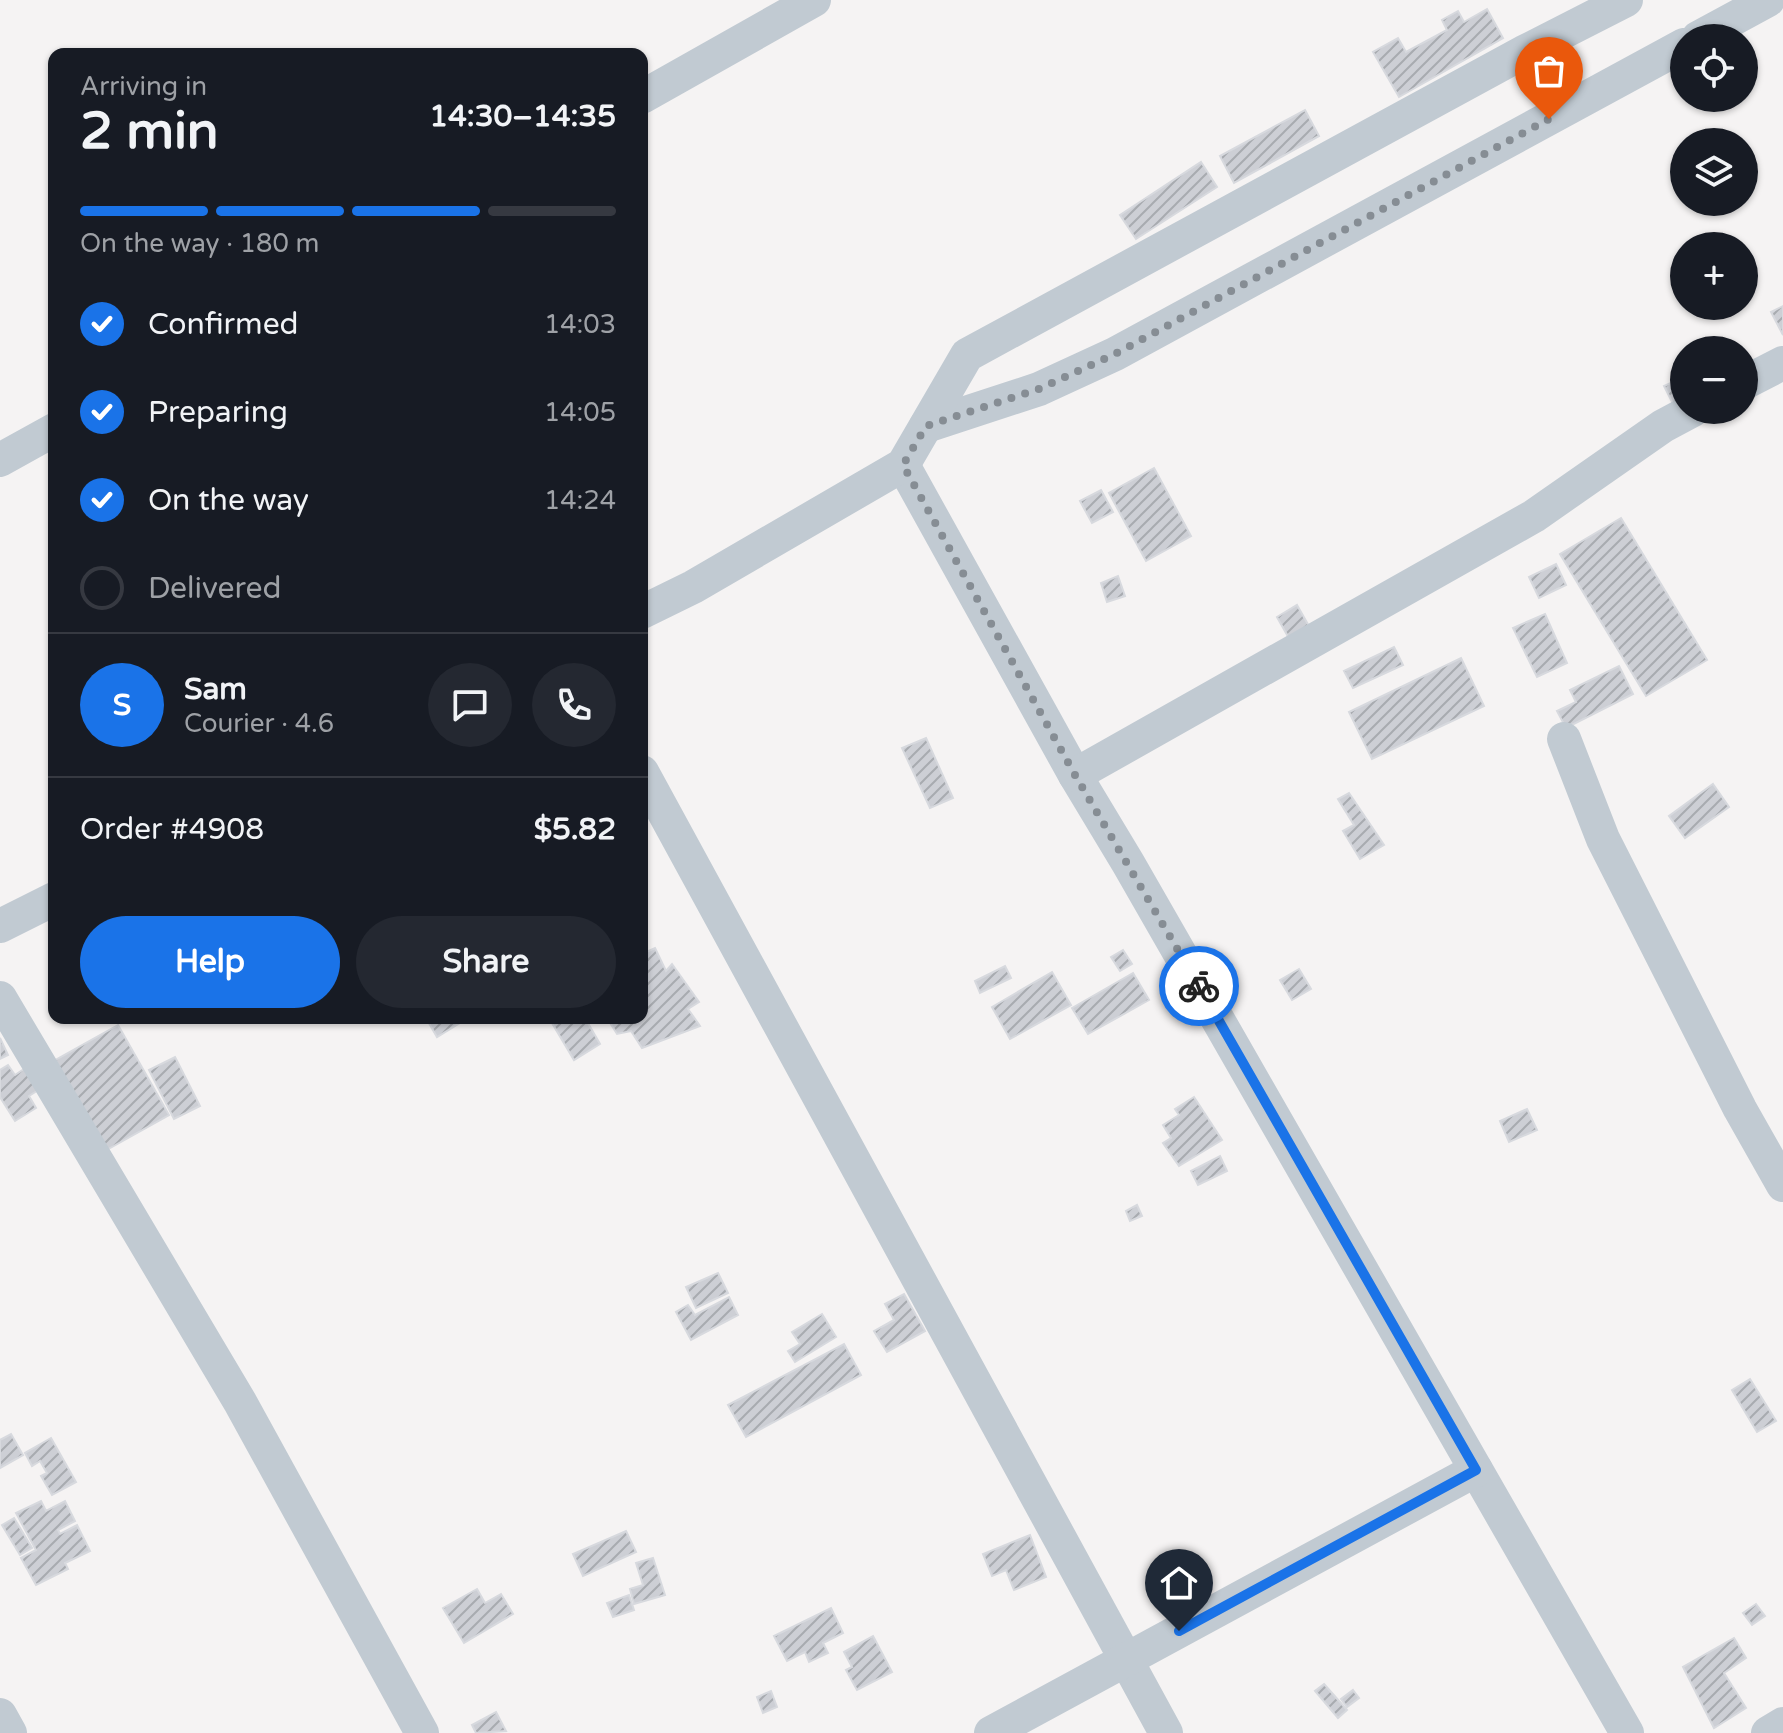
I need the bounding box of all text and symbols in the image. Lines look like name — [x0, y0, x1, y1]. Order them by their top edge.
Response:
map controls — [1670, 24, 1758, 424]
button: locate — [1670, 24, 1758, 112]
pin — [1515, 37, 1583, 119]
icon: bag — [1527, 49, 1571, 93]
text: Arriving in — [80, 71, 207, 102]
text: 14:30–14:35 — [429, 98, 616, 135]
text: 2 min — [80, 100, 219, 163]
button: layers — [1670, 128, 1758, 216]
text: On the way · 180 m — [80, 228, 319, 259]
button: + — [1670, 232, 1758, 320]
icon: check — [80, 302, 124, 346]
text: Confirmed — [148, 306, 299, 343]
text: 14:03 — [544, 309, 616, 340]
button: − — [1670, 336, 1758, 424]
icon: check — [80, 390, 124, 434]
text: Preparing — [148, 394, 288, 431]
text: 14:05 — [544, 397, 616, 428]
icon: check — [80, 478, 124, 522]
text: On the way — [148, 482, 309, 519]
text: 14:24 — [544, 485, 616, 516]
text: Delivered — [148, 570, 282, 607]
button: chat — [428, 663, 512, 747]
button: phone — [532, 663, 616, 747]
text: Sam — [184, 671, 247, 708]
text: S — [113, 687, 131, 724]
text: Courier · 4.6 — [184, 708, 334, 739]
text: Order #4908 — [80, 811, 264, 848]
text: $5.82 — [534, 811, 616, 848]
button: Help — [80, 916, 340, 1008]
button: Share — [356, 916, 616, 1008]
courier — [1159, 946, 1239, 1026]
icon: bike — [1177, 964, 1221, 1008]
pin — [1145, 1549, 1213, 1631]
icon: home — [1157, 1561, 1201, 1605]

